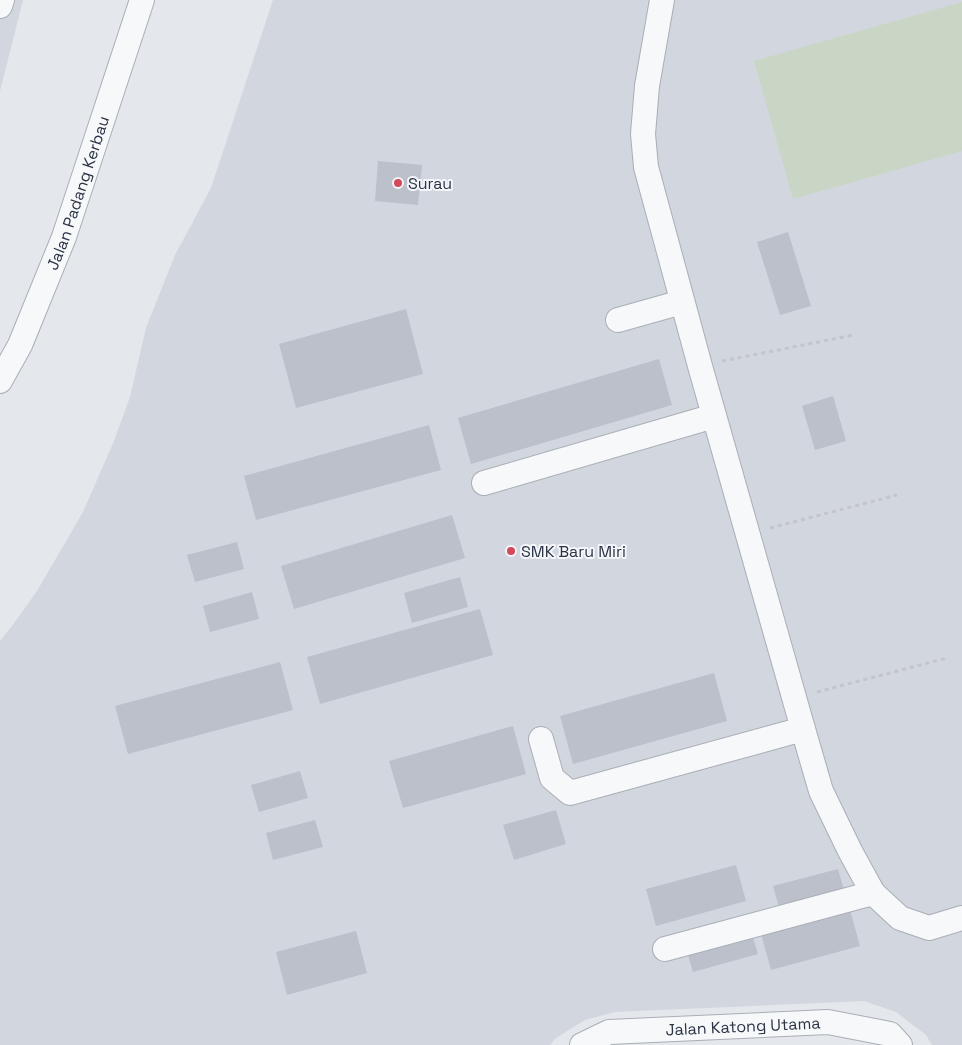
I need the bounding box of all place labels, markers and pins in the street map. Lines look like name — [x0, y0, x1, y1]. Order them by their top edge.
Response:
place label: Surau — [408, 173, 452, 194]
marker: Surau — [392, 177, 404, 189]
place label: SMK Baru Miri — [521, 541, 626, 562]
marker: SMK Baru Miri — [505, 545, 517, 557]

